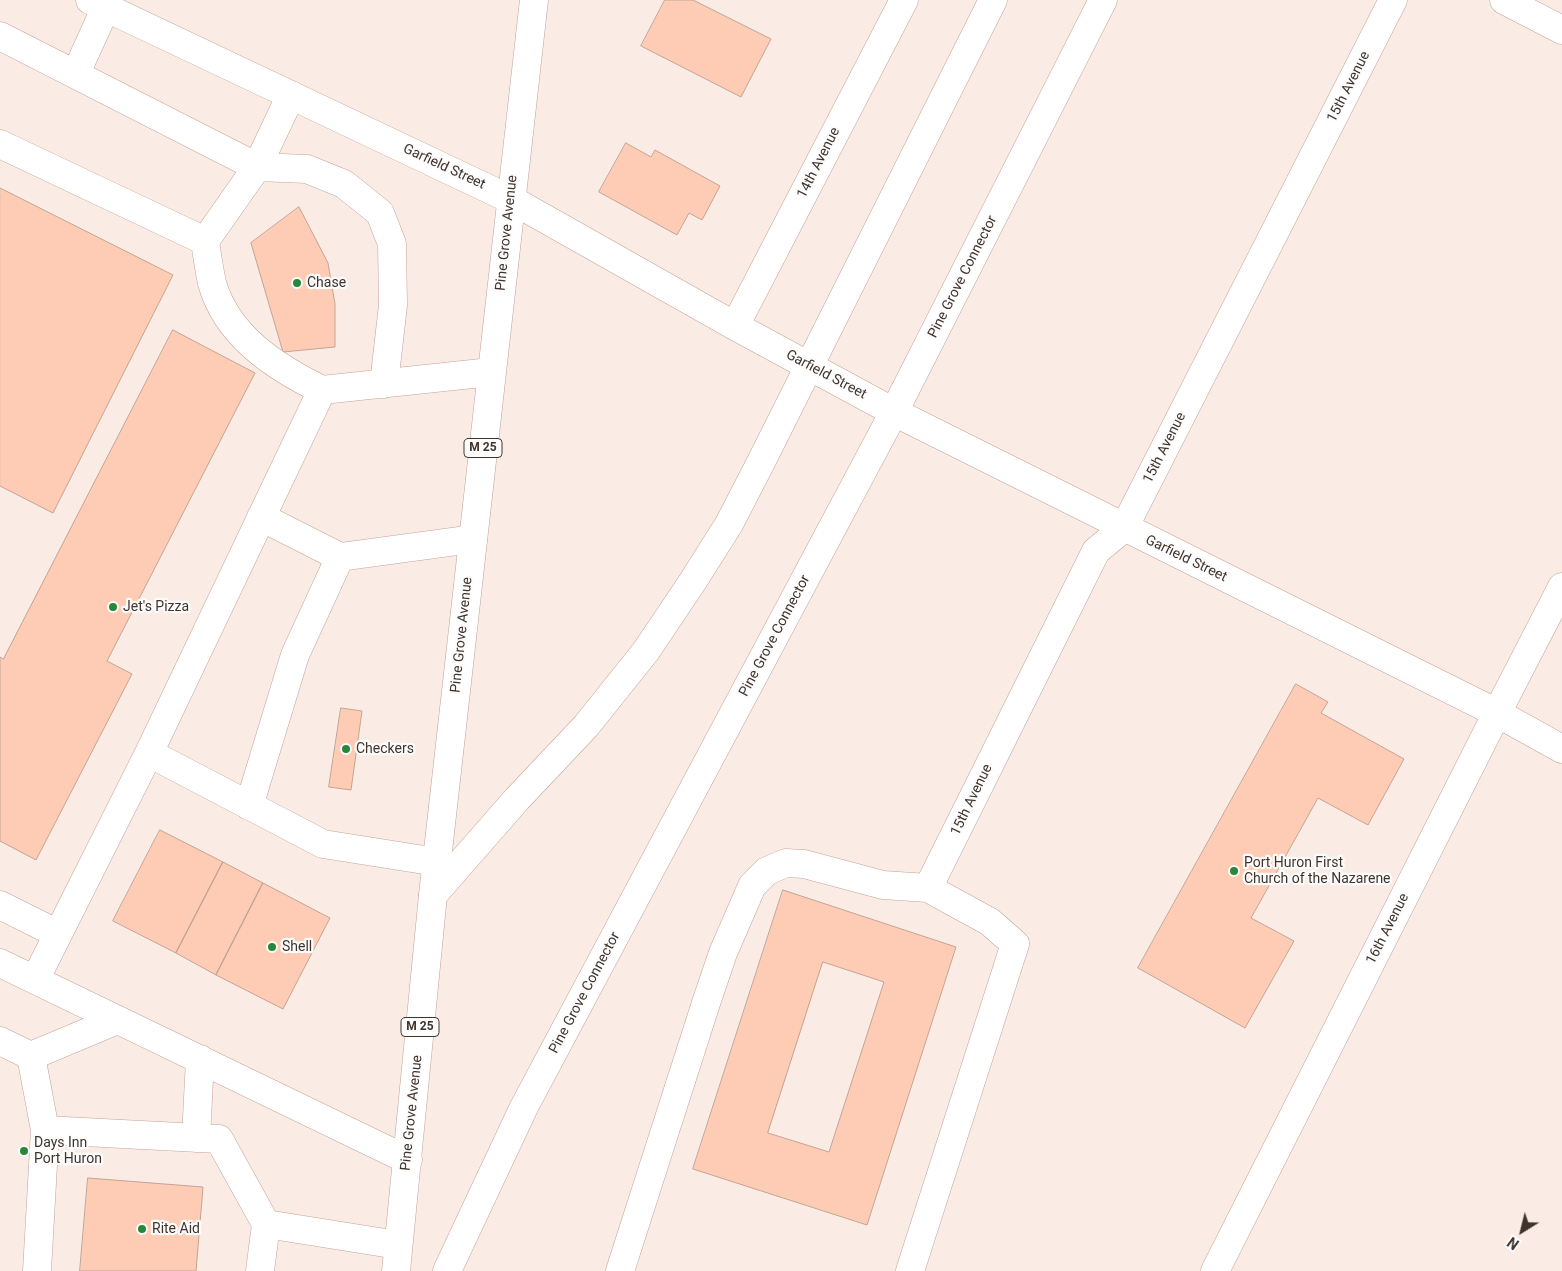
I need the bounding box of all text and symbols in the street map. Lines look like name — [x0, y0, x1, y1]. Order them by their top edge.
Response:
street label: 15th Avenue — [1324, 49, 1374, 125]
street label: 14th Avenue — [794, 125, 844, 201]
street label: Garfield Street — [400, 141, 488, 193]
street label: Pine Grove Avenue — [493, 174, 521, 292]
street label: Pine Grove Connector — [925, 213, 1001, 341]
place label: Chase — [307, 275, 346, 291]
marker: Chase — [291, 277, 303, 289]
street label: Garfield Street — [783, 347, 869, 403]
street label: 15th Avenue — [1140, 410, 1190, 486]
road number: M 25 — [464, 438, 502, 458]
street label: Garfield Street — [1142, 532, 1230, 586]
street label: Pine Grove Connector — [736, 572, 814, 700]
street label: Pine Grove Avenue — [448, 576, 476, 694]
place label: Jet's Pizza — [123, 599, 189, 615]
marker: Jet's Pizza — [107, 601, 119, 613]
place label: Checkers — [356, 741, 414, 757]
marker: Checkers — [340, 743, 352, 755]
street label: 15th Avenue — [948, 762, 996, 838]
place label: Port Huron First Church of the Nazarene — [1244, 855, 1391, 888]
marker: Port Huron First Church of the Nazarene — [1228, 865, 1240, 877]
street label: 16th Avenue — [1363, 891, 1413, 967]
street label: Pine Grove Connector — [546, 929, 624, 1057]
place label: Shell — [282, 939, 312, 955]
marker: Shell — [266, 941, 278, 953]
road number: M 25 — [401, 1018, 439, 1036]
street label: Pine Grove Avenue — [398, 1054, 426, 1172]
place label: Days Inn Port Huron — [34, 1135, 102, 1168]
marker: Days Inn Port Huron — [18, 1145, 30, 1157]
north arrow — [1497, 1206, 1547, 1256]
place label: Rite Aid — [152, 1221, 200, 1237]
marker: Rite Aid — [136, 1223, 148, 1235]
text: N — [1504, 1234, 1522, 1253]

